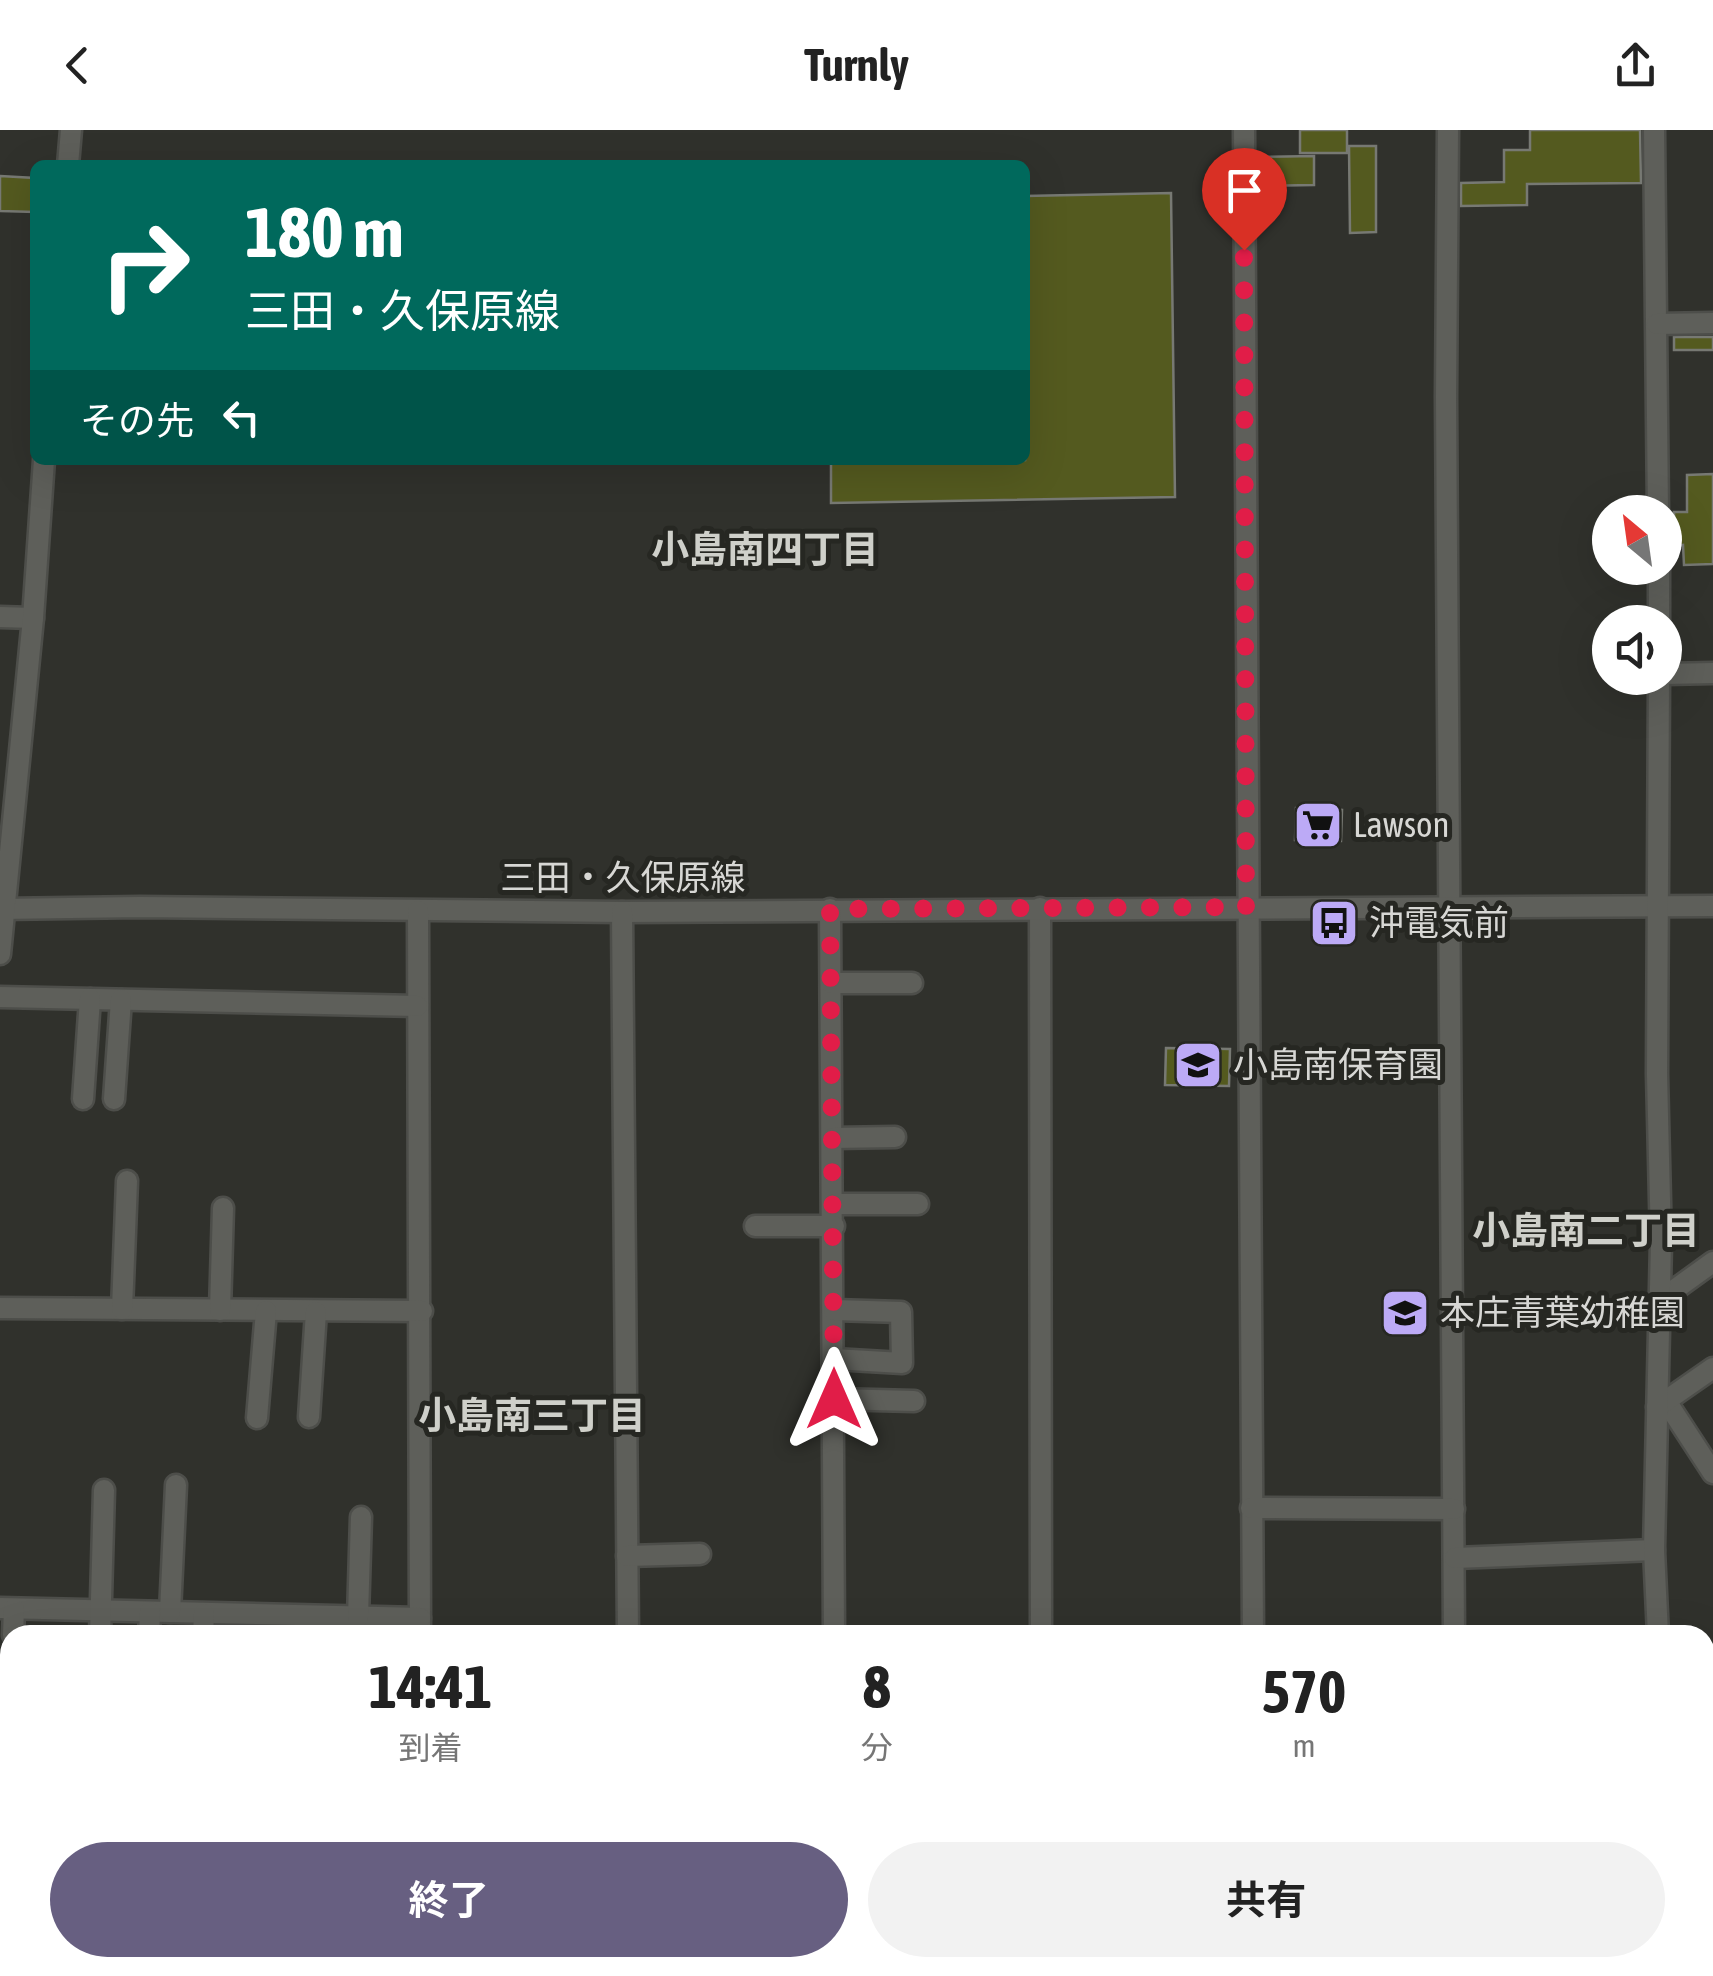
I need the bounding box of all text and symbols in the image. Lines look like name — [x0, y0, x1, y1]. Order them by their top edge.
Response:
icon: back — [50, 38, 105, 93]
icon: share — [1608, 38, 1663, 93]
text: Turnly — [804, 39, 909, 91]
pin — [1202, 148, 1287, 251]
icon: arrive — [1217, 163, 1272, 218]
text: 180 m — [245, 192, 404, 272]
icon: right — [80, 200, 210, 330]
text: 三田・久保原線 — [245, 285, 560, 337]
icon: left — [214, 390, 269, 445]
text: その先 — [80, 399, 194, 442]
north arrow — [1592, 495, 1682, 585]
map controls — [1592, 495, 1682, 695]
district label: 小島南四丁目 — [651, 528, 879, 571]
button: sound — [1592, 605, 1682, 695]
supermarket icon: Lawson — [1292, 799, 1344, 851]
place label: Lawson — [1353, 804, 1450, 844]
street label: 三田・久保原線 — [500, 857, 746, 897]
bus stop icon: 沖電気前 — [1308, 897, 1360, 949]
place label: 沖電気前 — [1369, 902, 1509, 942]
school or university icon: 小島南保育園 — [1172, 1039, 1224, 1091]
place label: 小島南保育園 — [1233, 1044, 1443, 1084]
district label: 小島南二丁目 — [1472, 1209, 1700, 1252]
school or university icon: 本庄青葉幼稚園 — [1379, 1287, 1431, 1339]
place label: 本庄青葉幼稚園 — [1440, 1292, 1685, 1332]
position arrow — [782, 1347, 886, 1451]
district label: 小島南三丁目 — [418, 1394, 646, 1437]
text: 14:41 — [369, 1652, 492, 1721]
text: 8 — [863, 1652, 891, 1721]
text: 570 — [1262, 1657, 1346, 1726]
text: m — [1292, 1727, 1315, 1764]
text: 到着 — [398, 1729, 462, 1766]
text: 分 — [861, 1729, 893, 1766]
button: 終了 — [50, 1842, 848, 1957]
button: 共有 — [868, 1842, 1665, 1957]

